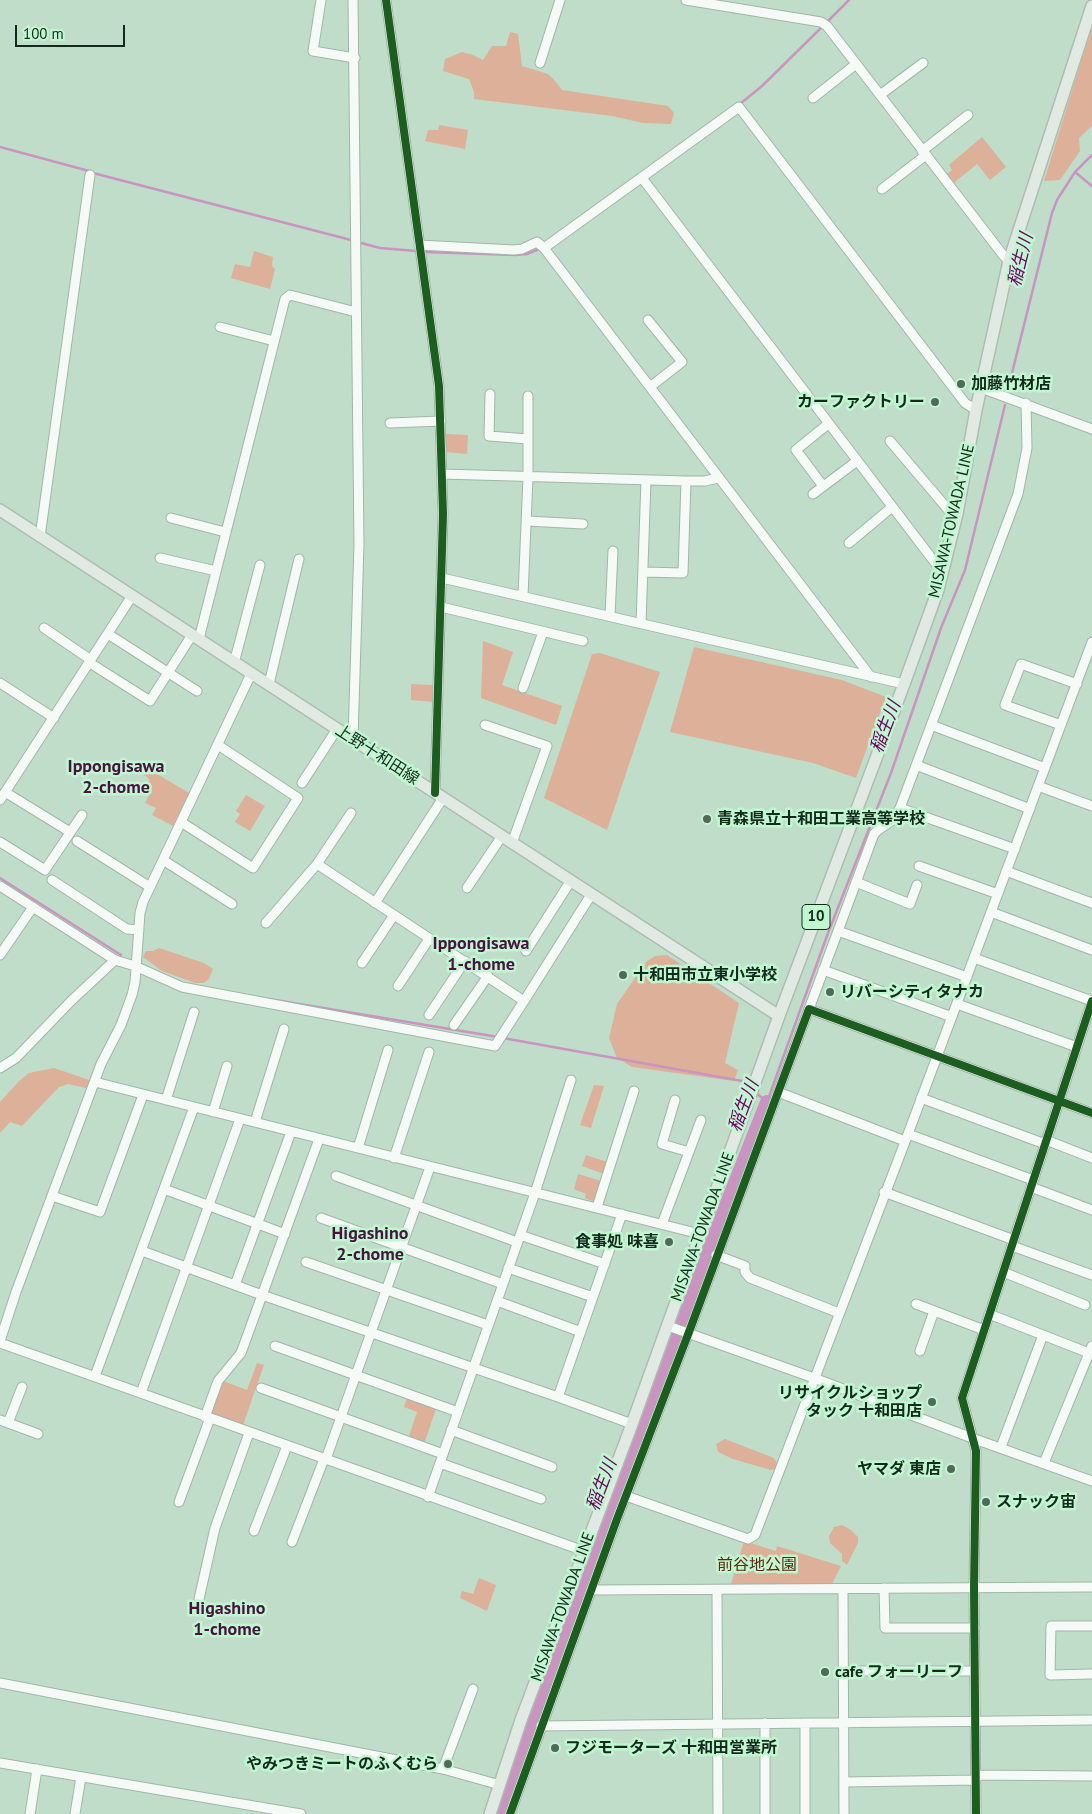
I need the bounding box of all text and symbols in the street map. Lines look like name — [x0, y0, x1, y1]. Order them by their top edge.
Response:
scale bar — [18, 15, 128, 47]
text: 100 m — [23, 24, 64, 43]
water label: 稲生川 — [1004, 231, 1038, 289]
place label: 加藤竹材店 — [971, 374, 1051, 394]
marker: 加藤竹材店 — [955, 378, 967, 390]
place label: カーファクトリー — [797, 392, 925, 412]
marker: カーファクトリー — [929, 396, 941, 408]
street label: MISAWA-TOWADA LINE — [925, 442, 979, 600]
water label: 稲生川 — [866, 698, 906, 756]
street label: 上野十和田線 — [332, 721, 422, 789]
district label: Ippongisawa 2-chome — [68, 756, 164, 799]
place label: 青森県立十和田工業高等学校 — [717, 809, 925, 829]
marker: 青森県立十和田工業高等学校 — [701, 813, 713, 825]
road number: 10 — [802, 904, 830, 930]
district label: Ippongisawa 1-chome — [433, 933, 529, 976]
place label: 十和田市立東小学校 — [633, 965, 777, 985]
marker: 十和田市立東小学校 — [617, 969, 629, 981]
place label: リバーシティタナカ — [840, 982, 984, 1002]
marker: リバーシティタナカ — [824, 986, 836, 998]
water label: 稲生川 — [724, 1077, 764, 1135]
street label: MISAWA-TOWADA LINE — [667, 1150, 739, 1304]
district label: Higashino 2-chome — [332, 1223, 408, 1266]
place label: 食事処 味喜 — [575, 1232, 659, 1252]
marker: 食事処 味喜 — [663, 1236, 675, 1248]
place label: リサイクルショップ タック 十和田店 — [778, 1383, 922, 1421]
marker: リサイクルショップ タック 十和田店 — [926, 1396, 938, 1408]
water label: 稲生川 — [582, 1456, 622, 1514]
place label: ヤマダ 東店 — [857, 1459, 941, 1479]
marker: ヤマダ 東店 — [945, 1463, 957, 1475]
place label: スナック宙 — [996, 1492, 1076, 1512]
marker: スナック宙 — [980, 1496, 992, 1508]
street label: MISAWA-TOWADA LINE — [527, 1530, 599, 1684]
park label: 前谷地公園 — [717, 1555, 797, 1575]
district label: Higashino 1-chome — [189, 1598, 265, 1640]
place label: cafe フォーリーフ — [835, 1662, 963, 1682]
marker: cafe フォーリーフ — [819, 1666, 831, 1678]
place label: フジモーターズ 十和田営業所 — [565, 1738, 777, 1758]
marker: フジモーターズ 十和田営業所 — [549, 1742, 561, 1754]
place label: やみつきミートのふくむら — [246, 1754, 438, 1774]
marker: やみつきミートのふくむら — [442, 1758, 454, 1770]

